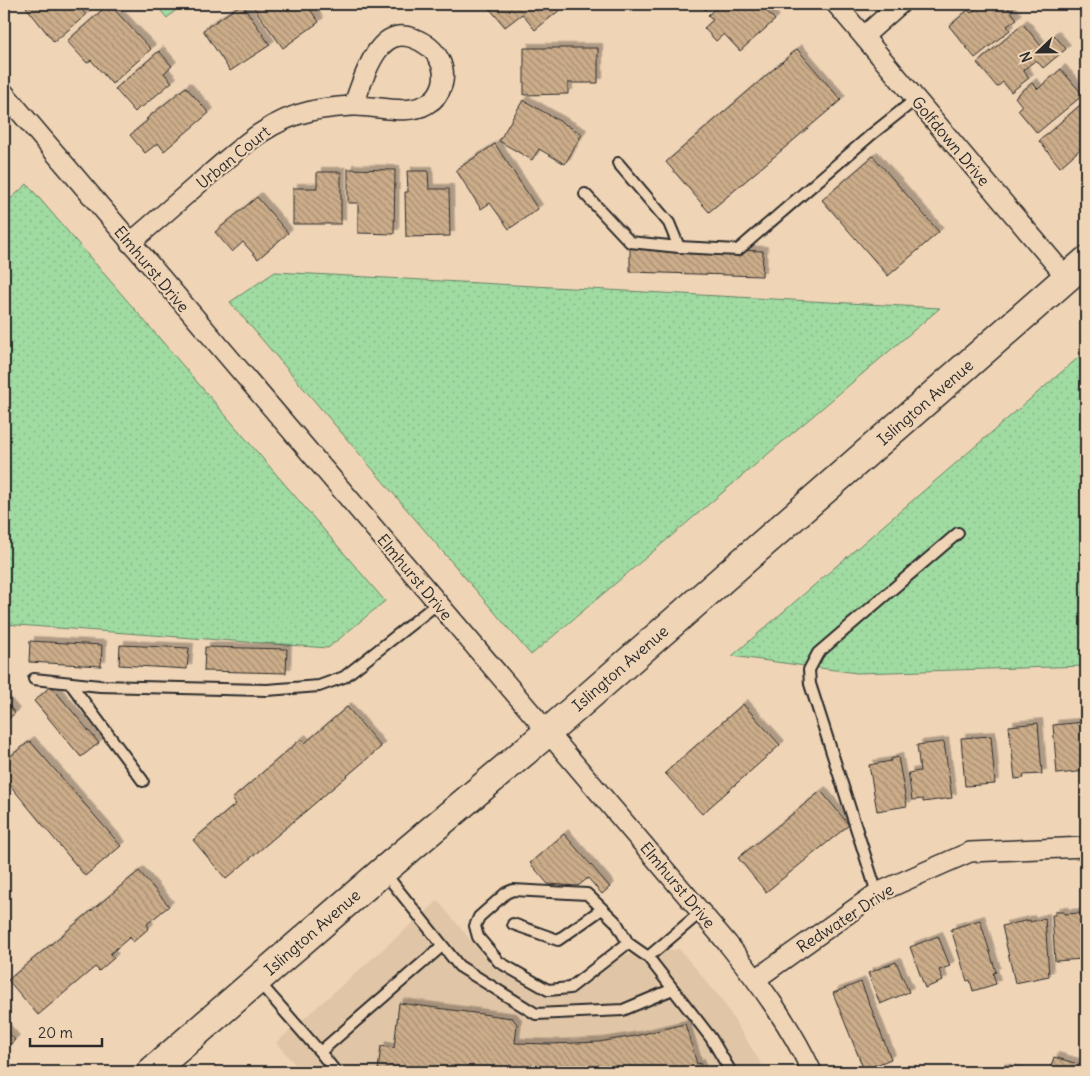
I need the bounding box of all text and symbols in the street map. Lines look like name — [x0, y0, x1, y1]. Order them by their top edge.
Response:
north arrow — [1012, 28, 1062, 78]
text: N — [1016, 49, 1036, 65]
street label: Golfdown Drive — [908, 92, 994, 190]
street label: Urban Court — [192, 121, 274, 193]
street label: Elmhurst Drive — [110, 222, 194, 316]
street label: Islington Avenue — [873, 355, 977, 449]
street label: Elmhurst Drive — [373, 530, 457, 624]
street label: Islington Avenue — [568, 621, 672, 715]
street label: Elmhurst Drive — [636, 838, 720, 932]
street label: Redwater Drive — [793, 879, 897, 957]
street label: Islington Avenue — [260, 885, 364, 979]
scale bar — [30, 1016, 102, 1048]
text: 20 m — [38, 1023, 73, 1042]

